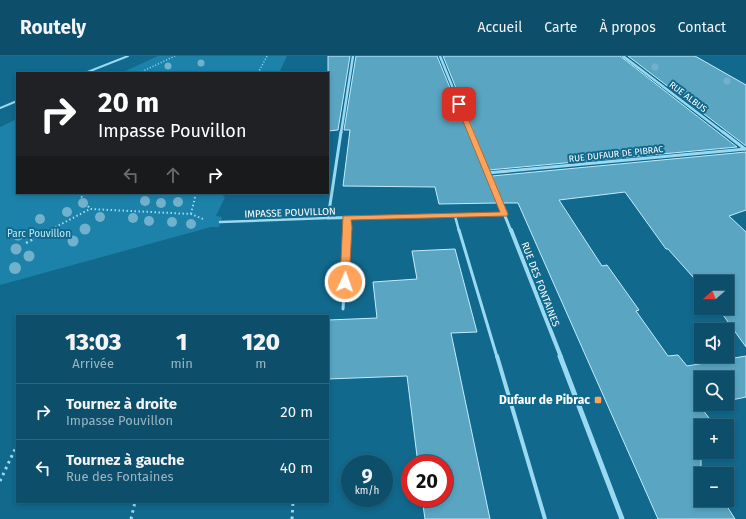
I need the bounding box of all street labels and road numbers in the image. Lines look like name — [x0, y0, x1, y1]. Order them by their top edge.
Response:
street label: RUE ALBUS — [667, 80, 709, 114]
street label: RUE DUFAUR DE PIBRAC — [568, 144, 664, 164]
street label: IMPASSE POUVILLON — [244, 205, 336, 221]
street label: RUE DES FONTAINES — [518, 240, 562, 329]

